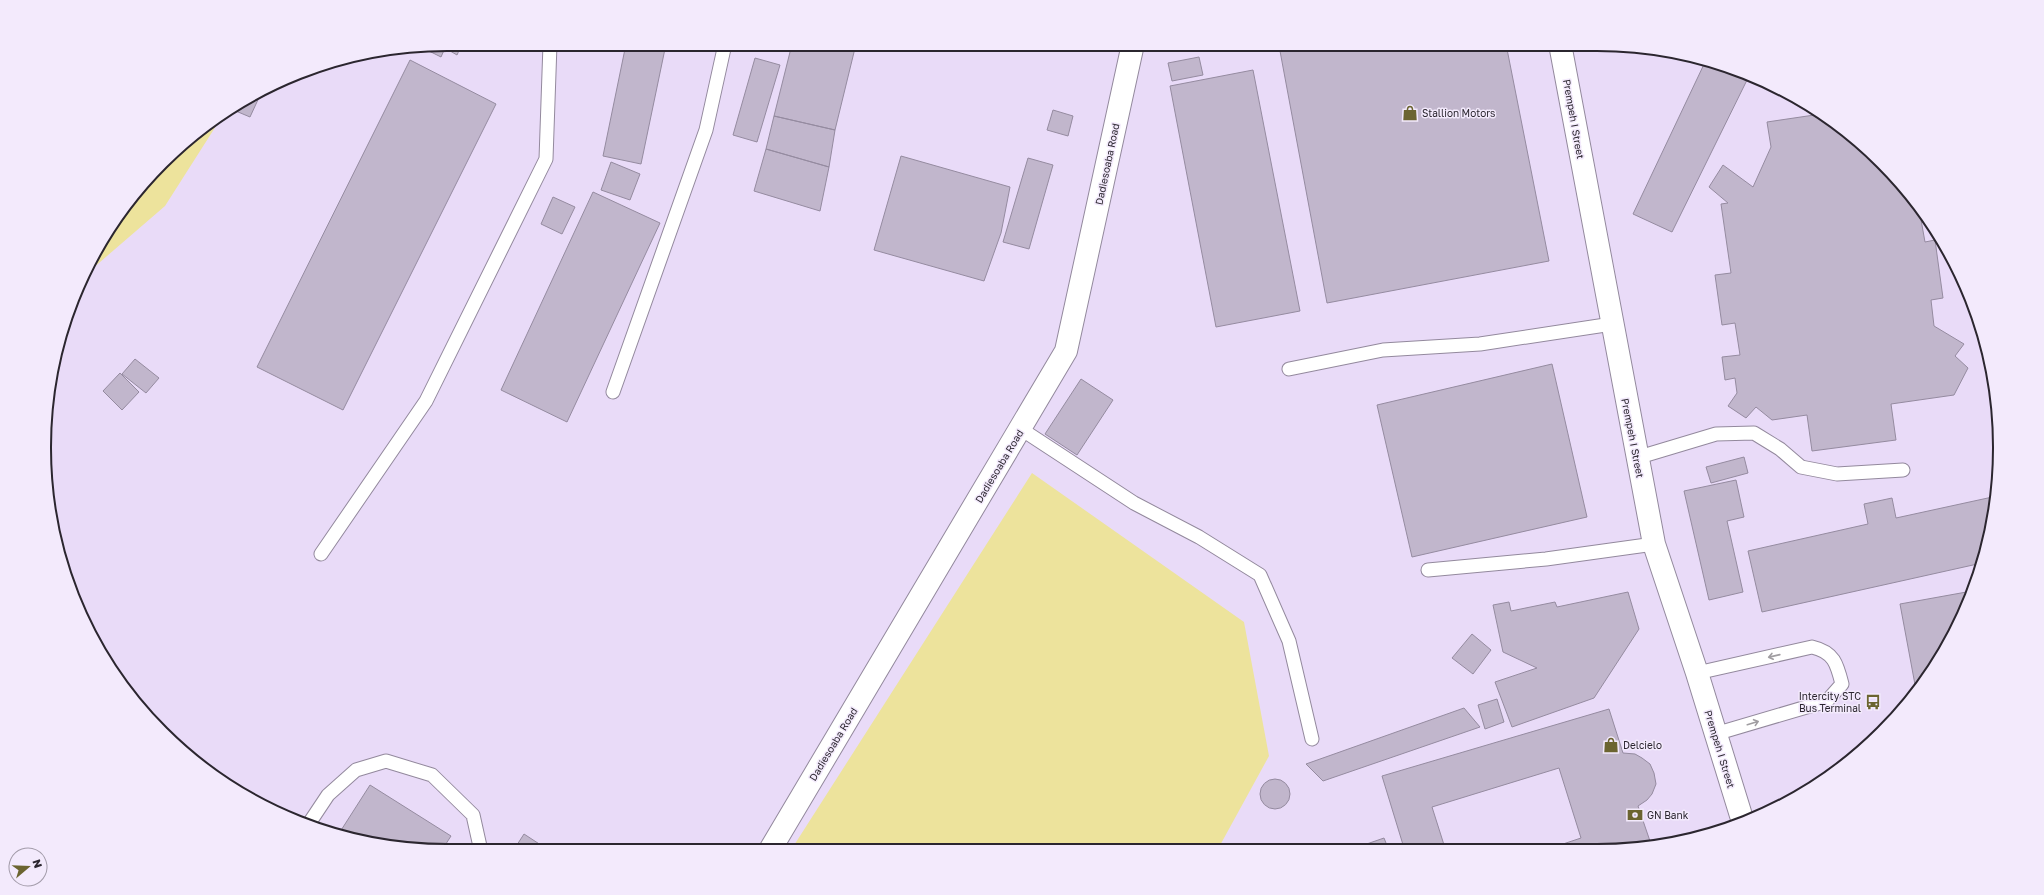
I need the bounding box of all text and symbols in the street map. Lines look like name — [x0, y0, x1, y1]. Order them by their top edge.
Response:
street label: Prempeh I Street — [1561, 78, 1587, 160]
shop icon: Stallion Motors — [1401, 104, 1419, 122]
place label: Stallion Motors — [1422, 107, 1495, 119]
street label: Dadiesoaba Road — [1092, 122, 1122, 206]
street label: Prempeh I Street — [1619, 397, 1647, 479]
street label: Dadiesoaba Road — [972, 427, 1026, 505]
one-way arrow — [1768, 652, 1781, 660]
place label: Intercity STC Bus Terminal — [1799, 690, 1861, 714]
bus stop icon: Intercity STC Bus Terminal — [1864, 693, 1882, 711]
street label: Dadiesoaba Road — [806, 705, 860, 783]
street label: Prempeh I Street — [1702, 709, 1738, 789]
one-way arrow — [1746, 719, 1759, 726]
shop icon: Delcielo — [1602, 736, 1620, 754]
place label: Delcielo — [1623, 739, 1662, 751]
bank icon: GN Bank — [1626, 806, 1644, 824]
place label: GN Bank — [1647, 809, 1689, 821]
north arrow — [8, 847, 48, 887]
text: N — [30, 858, 45, 870]

